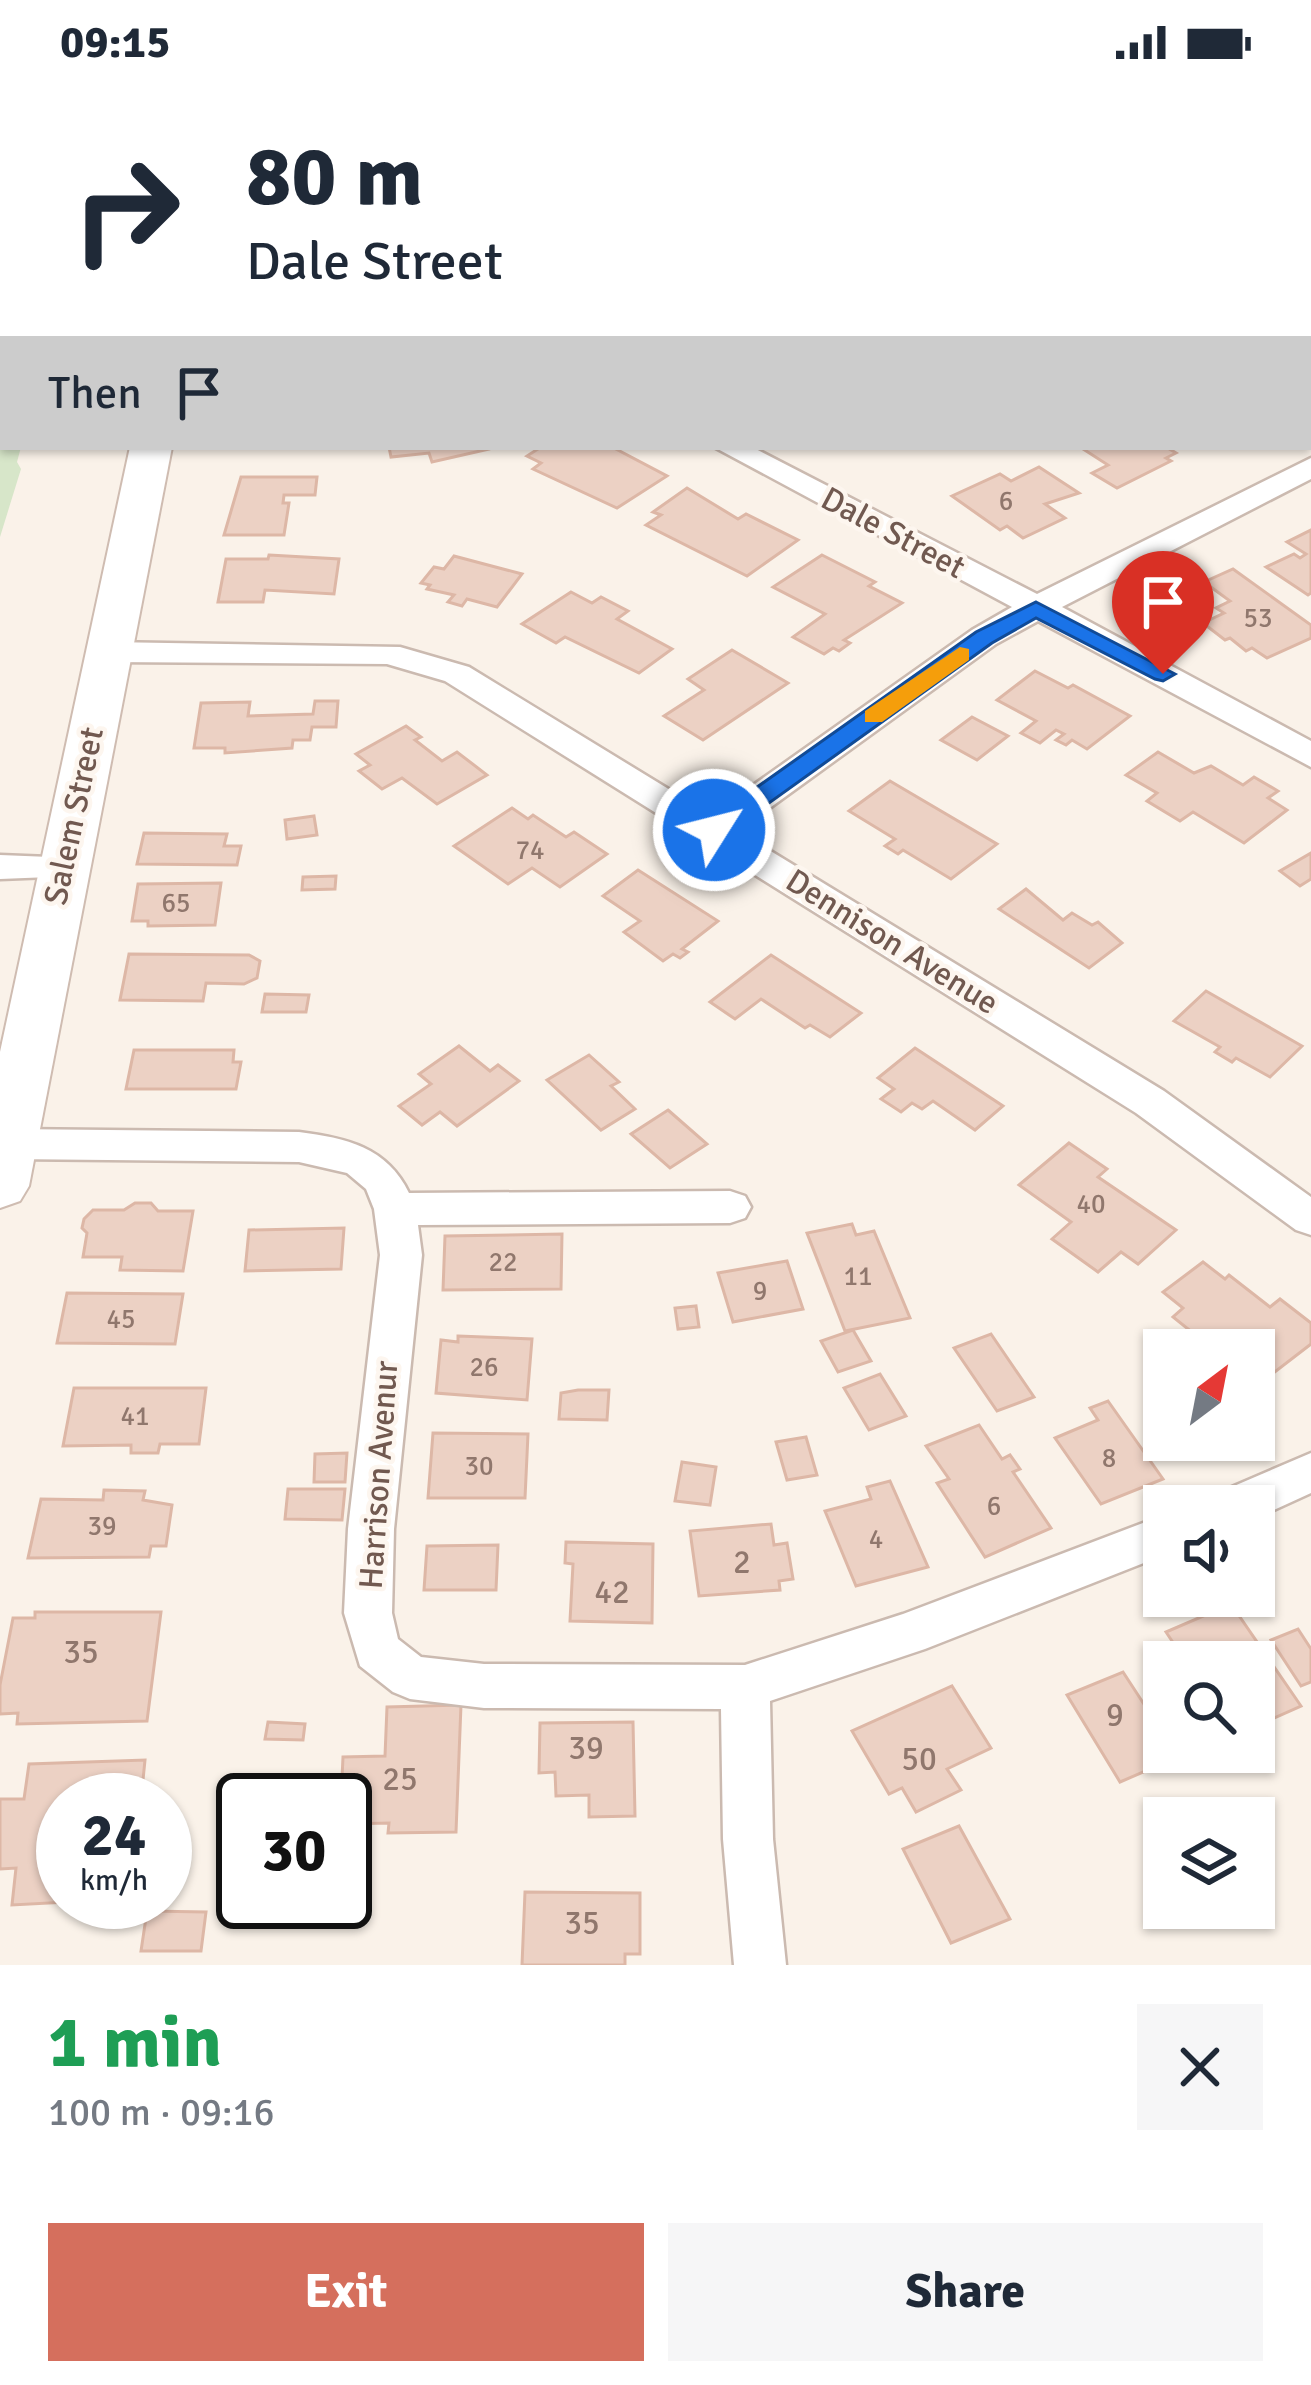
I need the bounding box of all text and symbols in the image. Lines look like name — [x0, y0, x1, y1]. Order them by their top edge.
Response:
text: 09:15 — [60, 15, 170, 70]
text: 80 m — [246, 125, 423, 229]
icon: right — [48, 132, 204, 288]
text: Dale Street — [246, 228, 503, 295]
icon: arrive — [166, 360, 232, 426]
text: Then — [48, 366, 142, 421]
street label: Dale Street — [814, 478, 972, 588]
house number: 6 — [999, 485, 1013, 518]
pin — [1112, 551, 1214, 674]
icon: arrive — [1130, 569, 1196, 635]
house number: 53 — [1243, 602, 1273, 635]
street label: Salem Street — [35, 723, 113, 909]
position arrow — [651, 767, 777, 893]
house number: 74 — [515, 834, 545, 867]
street label: Dennison Avenue — [778, 860, 1006, 1024]
house number: 65 — [161, 887, 191, 920]
house number: 40 — [1076, 1188, 1106, 1221]
house number: 22 — [488, 1246, 518, 1279]
house number: 11 — [843, 1260, 873, 1293]
house number: 9 — [753, 1275, 767, 1308]
house number: 45 — [106, 1303, 136, 1336]
north arrow — [1143, 1329, 1275, 1461]
map controls — [1143, 1329, 1275, 1929]
house number: 26 — [469, 1351, 499, 1384]
street label: Harrison Avenur — [351, 1360, 407, 1590]
house number: 41 — [120, 1400, 150, 1433]
house number: 8 — [1102, 1442, 1116, 1475]
house number: 30 — [464, 1450, 494, 1483]
button: sound — [1143, 1485, 1275, 1617]
house number: 6 — [987, 1490, 1001, 1523]
house number: 39 — [87, 1510, 117, 1543]
house number: 4 — [869, 1523, 883, 1556]
house number: 2 — [733, 1542, 751, 1583]
house number: 42 — [594, 1572, 630, 1613]
house number: 35 — [63, 1632, 99, 1673]
button: search — [1143, 1641, 1275, 1773]
house number: 9 — [1106, 1695, 1124, 1736]
house number: 39 — [568, 1728, 604, 1769]
house number: 50 — [901, 1739, 937, 1780]
house number: 25 — [382, 1759, 418, 1800]
speed limit sign: 30 — [216, 1773, 372, 1929]
button: layers — [1143, 1797, 1275, 1929]
text: 24 — [82, 1799, 146, 1873]
text: km/h — [80, 1862, 148, 1899]
house number: 35 — [564, 1903, 600, 1944]
text: 1 min — [48, 1998, 222, 2087]
button: close — [1137, 2004, 1263, 2130]
text: 100 m · 09:16 — [48, 2088, 275, 2136]
button: Exit — [48, 2223, 644, 2361]
button: Share — [668, 2223, 1263, 2361]

